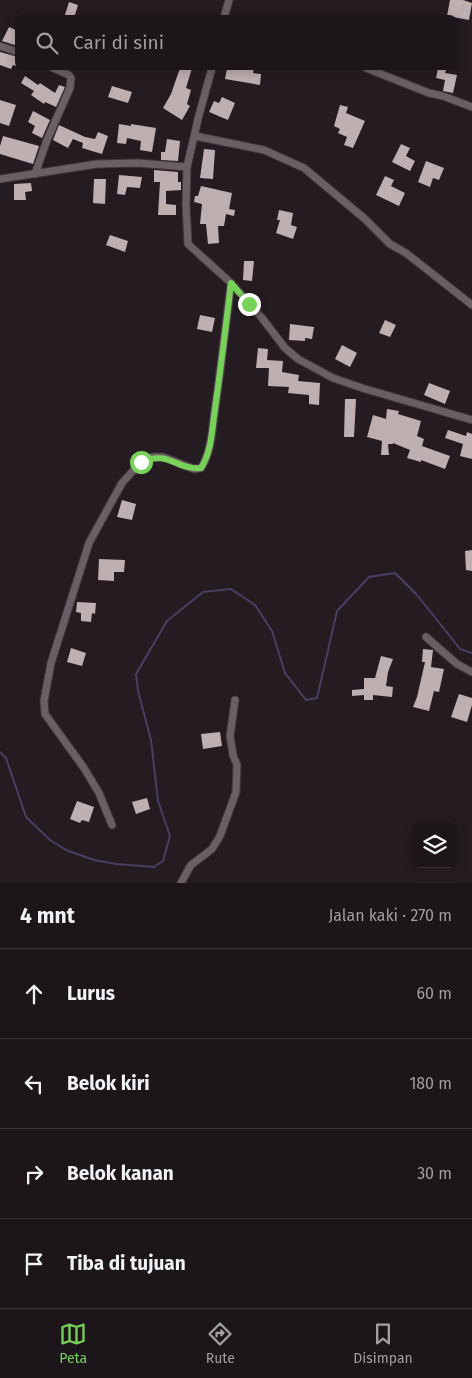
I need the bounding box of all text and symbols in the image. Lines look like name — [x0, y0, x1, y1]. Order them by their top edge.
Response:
search box — [15, 15, 457, 70]
icon: search — [33, 29, 61, 57]
text: Cari di sini — [73, 31, 164, 54]
route end — [238, 293, 261, 316]
route start — [130, 451, 153, 474]
map controls — [412, 823, 457, 868]
button: layers — [412, 823, 457, 868]
text: 4 mnt — [20, 903, 75, 929]
text: Jalan kaki · 270 m — [328, 906, 452, 925]
icon: ahead — [20, 980, 48, 1008]
text: Lurus — [67, 982, 115, 1005]
text: 60 m — [417, 984, 452, 1003]
icon: left — [20, 1070, 48, 1098]
text: Belok kiri — [67, 1072, 150, 1095]
text: 180 m — [409, 1074, 452, 1093]
icon: right — [20, 1160, 48, 1188]
text: Belok kanan — [67, 1162, 174, 1185]
text: 30 m — [417, 1164, 452, 1183]
icon: arrive — [20, 1250, 48, 1278]
text: Tiba di tujuan — [67, 1252, 186, 1275]
tab: Peta — [59, 1320, 87, 1367]
tab: Rute — [206, 1320, 235, 1367]
tab: Disimpan — [353, 1320, 413, 1367]

